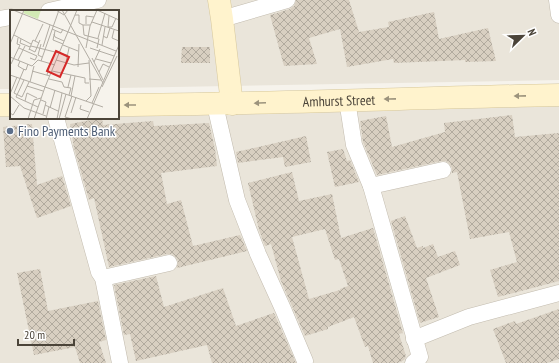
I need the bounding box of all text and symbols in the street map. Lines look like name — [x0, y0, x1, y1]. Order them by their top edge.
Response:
inset map — [10, 10, 119, 119]
north arrow — [503, 16, 543, 56]
text: N — [525, 27, 540, 38]
street label: Amhurst Street — [303, 91, 376, 111]
one-way arrow — [514, 92, 526, 99]
one-way arrow — [383, 96, 396, 102]
one-way arrow — [253, 100, 266, 106]
one-way arrow — [123, 102, 136, 108]
place label: Fino Payments Bank — [18, 122, 116, 140]
marker: Fino Payments Bank — [5, 126, 15, 136]
scale bar — [18, 321, 74, 347]
text: 20 m — [24, 327, 45, 342]

